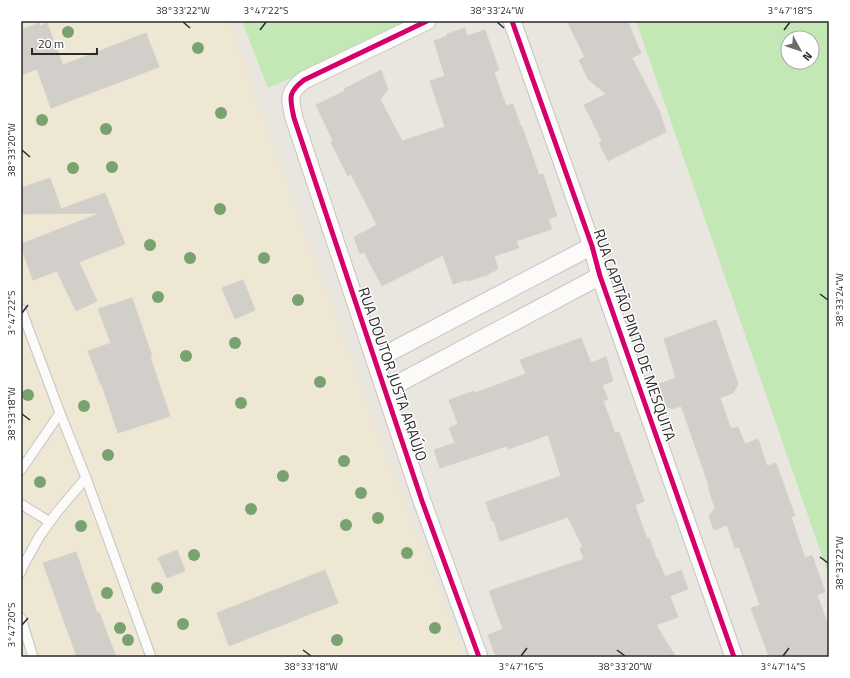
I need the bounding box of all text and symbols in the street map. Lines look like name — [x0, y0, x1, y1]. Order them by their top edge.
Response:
text: 38°33'22"W — [156, 3, 210, 18]
text: 3°47'22"S — [244, 3, 288, 18]
text: 38°33'24"W — [470, 3, 524, 18]
text: 3°47'18"S — [768, 3, 812, 18]
scale bar — [32, 30, 97, 56]
north arrow — [780, 30, 820, 70]
text: 20 m — [38, 34, 64, 53]
text: N — [799, 48, 816, 64]
text: 38°33'20"W — [4, 123, 19, 177]
street label: RUA CAPITÃO PINTO DE MESQUITA — [588, 226, 682, 444]
text: 38°33'24"W — [832, 273, 847, 327]
street label: RUA DOUTOR JUSTA ARAÚJO — [352, 284, 434, 464]
text: 3°47'22"S — [4, 291, 19, 335]
text: 38°33'18"W — [4, 387, 19, 441]
text: 38°33'22"W — [832, 536, 847, 590]
text: 3°47'20"S — [4, 603, 19, 647]
text: 38°33'18"W — [284, 659, 338, 674]
text: 3°47'16"S — [499, 659, 543, 674]
text: 38°33'20"W — [598, 659, 652, 674]
text: 3°47'14"S — [761, 659, 805, 674]

